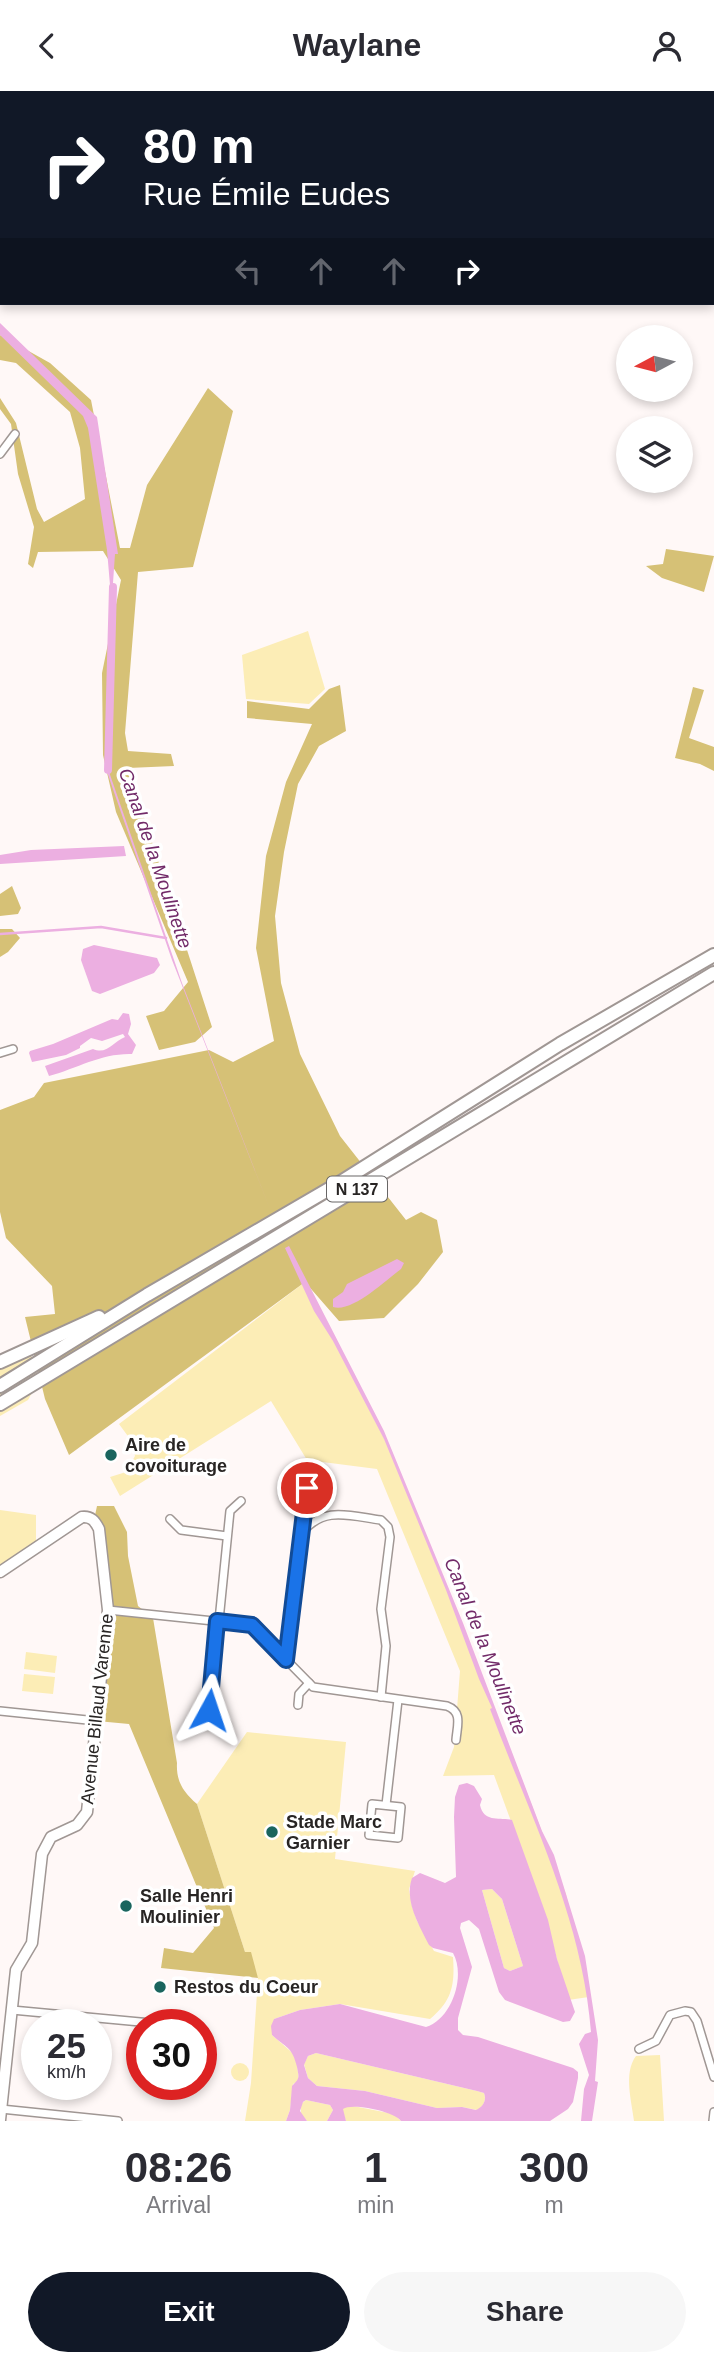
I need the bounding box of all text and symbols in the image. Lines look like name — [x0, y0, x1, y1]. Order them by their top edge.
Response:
icon: back — [28, 27, 66, 65]
text: Waylane — [293, 27, 421, 63]
icon: person — [648, 27, 686, 65]
icon: right — [28, 119, 119, 210]
text: 80 m — [143, 119, 255, 173]
text: Rue Émile Eudes — [143, 176, 390, 212]
icon: left — [229, 252, 267, 290]
icon: ahead — [302, 252, 340, 290]
icon: ahead — [375, 252, 413, 290]
icon: right — [448, 252, 486, 290]
north arrow — [616, 325, 693, 403]
map controls — [616, 325, 693, 493]
button: layers — [616, 416, 693, 493]
water label: Canal de la Moulinette — [115, 765, 196, 951]
road number: N 137 — [327, 1177, 387, 1201]
place label: Aire de covoiturage — [125, 1435, 227, 1476]
marker: Aire de covoiturage — [103, 1447, 119, 1463]
pin — [277, 1458, 337, 1518]
icon: arrive — [288, 1469, 326, 1507]
water label: Canal de la Moulinette — [440, 1555, 531, 1738]
street label: Avenue Billaud Varenne — [77, 1613, 117, 1805]
position arrow — [172, 1673, 246, 1747]
place label: Stade Marc Garnier — [286, 1812, 382, 1853]
marker: Stade Marc Garnier — [264, 1824, 280, 1840]
place label: Salle Henri Moulinier — [140, 1886, 233, 1927]
marker: Salle Henri Moulinier — [118, 1898, 134, 1914]
place label: Restos du Coeur — [174, 1977, 318, 1997]
marker: Restos du Coeur — [152, 1979, 168, 1995]
speed limit sign: 30 — [126, 2009, 217, 2100]
text: 25 — [47, 2026, 86, 2065]
text: km/h — [47, 2062, 86, 2082]
text: 08:26 — [125, 2144, 232, 2191]
text: 1 — [364, 2144, 387, 2191]
text: 300 — [519, 2144, 589, 2191]
text: Arrival — [146, 2192, 211, 2218]
text: min — [357, 2192, 394, 2218]
text: m — [545, 2192, 564, 2218]
button: Exit — [28, 2272, 350, 2352]
button: Share — [364, 2272, 686, 2352]

